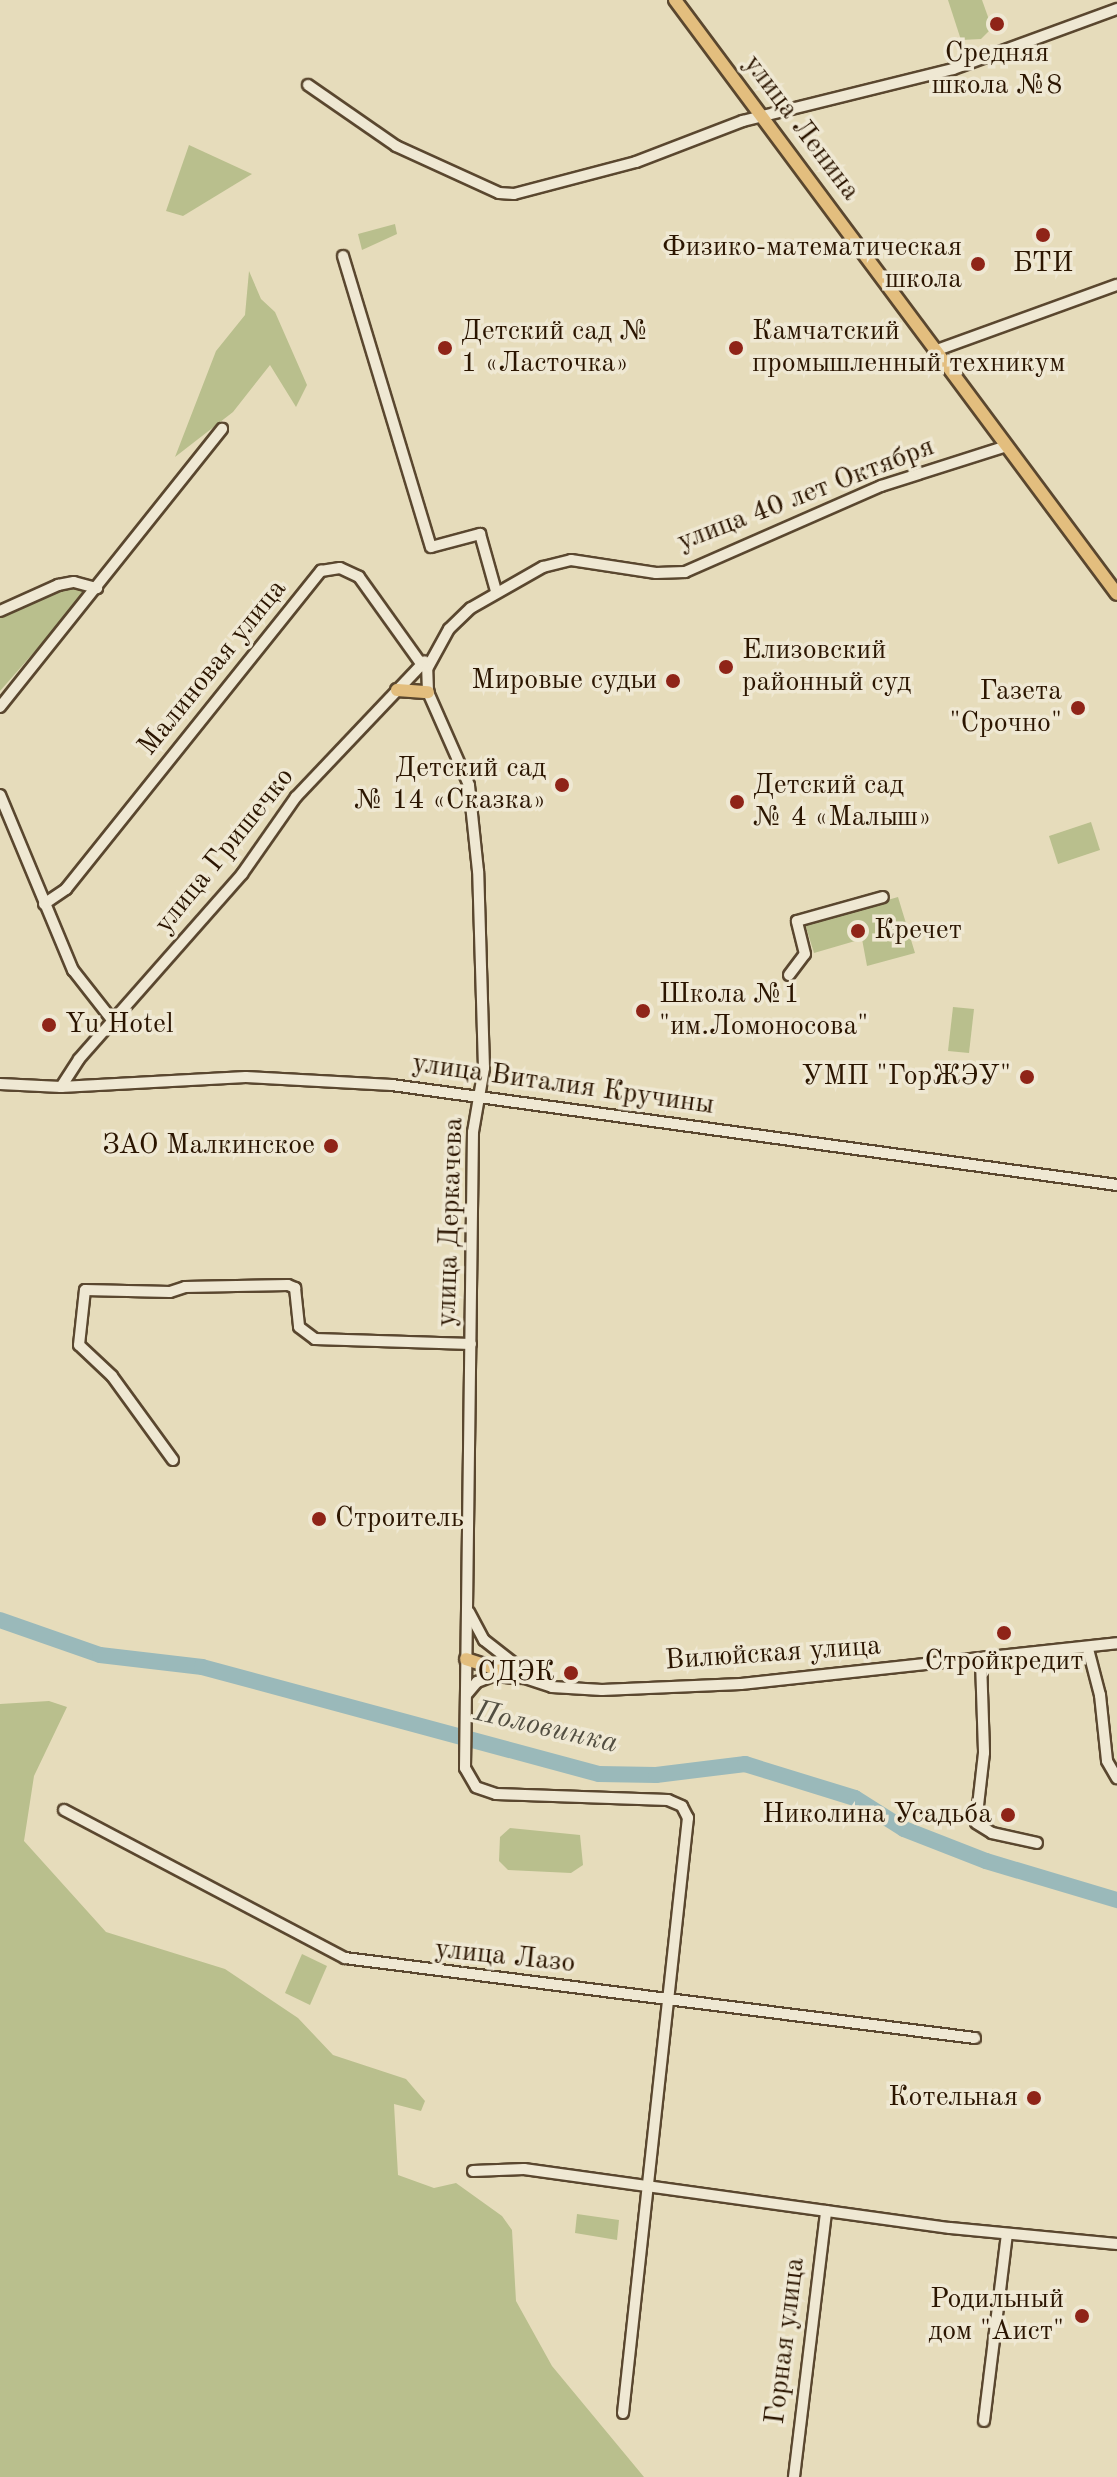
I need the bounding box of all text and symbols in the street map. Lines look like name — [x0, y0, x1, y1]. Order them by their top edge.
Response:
marker: Средняя школа №8 — [988, 15, 1006, 33]
place label: Средняя школа №8 — [931, 37, 1063, 103]
street label: улица Ленина — [735, 49, 867, 207]
marker: БТИ — [1034, 226, 1052, 244]
place label: Физико-математическая школа — [662, 231, 962, 297]
place label: БТИ — [1013, 247, 1073, 281]
marker: Физико-математическая школа — [969, 255, 987, 273]
place label: Детский сад № 1 «Ласточка» — [461, 315, 650, 381]
place label: Камчатский промышленный техникум — [752, 315, 1065, 381]
marker: Детский сад № 1 «Ласточка» — [436, 339, 454, 357]
marker: Камчатский промышленный техникум — [727, 339, 745, 357]
street label: улица 40 лет Октября — [673, 431, 939, 559]
street label: Малиновая улица — [132, 573, 294, 763]
place label: Елизовский районный суд — [742, 634, 911, 700]
marker: Елизовский районный суд — [717, 658, 735, 676]
place label: Мировые судьи — [471, 664, 657, 698]
marker: Мировые судьи — [664, 672, 682, 690]
place label: Газета "Срочно" — [950, 675, 1062, 741]
marker: Газета "Срочно" — [1069, 699, 1087, 717]
place label: Детский сад № 14 «Сказка» — [354, 752, 546, 818]
street label: улица Гришечко — [148, 761, 302, 941]
place label: Детский сад № 4 «Малыш» — [753, 769, 931, 835]
marker: Детский сад № 14 «Сказка» — [553, 776, 571, 794]
marker: Детский сад № 4 «Малыш» — [728, 793, 746, 811]
place label: Кречет — [874, 914, 962, 948]
marker: Кречет — [849, 922, 867, 940]
place label: Школа №1 "им.Ломоносова" — [659, 978, 868, 1044]
marker: Школа №1 "им.Ломоносова" — [634, 1002, 652, 1020]
place label: Yu Hotel — [65, 1008, 173, 1042]
marker: Yu Hotel — [40, 1016, 58, 1034]
street label: улица Виталия Кручины — [410, 1047, 716, 1123]
place label: УМП "ГорЖЭУ" — [802, 1060, 1011, 1094]
marker: УМП "ГорЖЭУ" — [1018, 1068, 1036, 1086]
street label: улица Деркачева — [431, 1117, 471, 1327]
place label: ЗАО Малкинское — [102, 1129, 315, 1163]
marker: ЗАО Малкинское — [322, 1137, 340, 1155]
place label: Строитель — [335, 1502, 464, 1536]
marker: Строитель — [310, 1510, 328, 1528]
marker: Стройкредит — [995, 1624, 1013, 1642]
street label: Вилюйская улица — [664, 1630, 882, 1678]
place label: Стройкредит — [925, 1645, 1083, 1679]
place label: СДЭК — [477, 1656, 555, 1690]
marker: СДЭК — [562, 1664, 580, 1682]
water label: Половинка — [471, 1694, 621, 1762]
place label: Николина Усадьба — [762, 1798, 992, 1832]
marker: Николина Усадьба — [999, 1806, 1017, 1824]
street label: улица Лазо — [433, 1933, 577, 1981]
place label: Котельная — [888, 2081, 1018, 2115]
marker: Котельная — [1025, 2089, 1043, 2107]
street label: Горная улица — [759, 2256, 813, 2426]
place label: Родильный дом "Аист" — [928, 2283, 1064, 2349]
marker: Родильный дом "Аист" — [1071, 2305, 1093, 2327]

